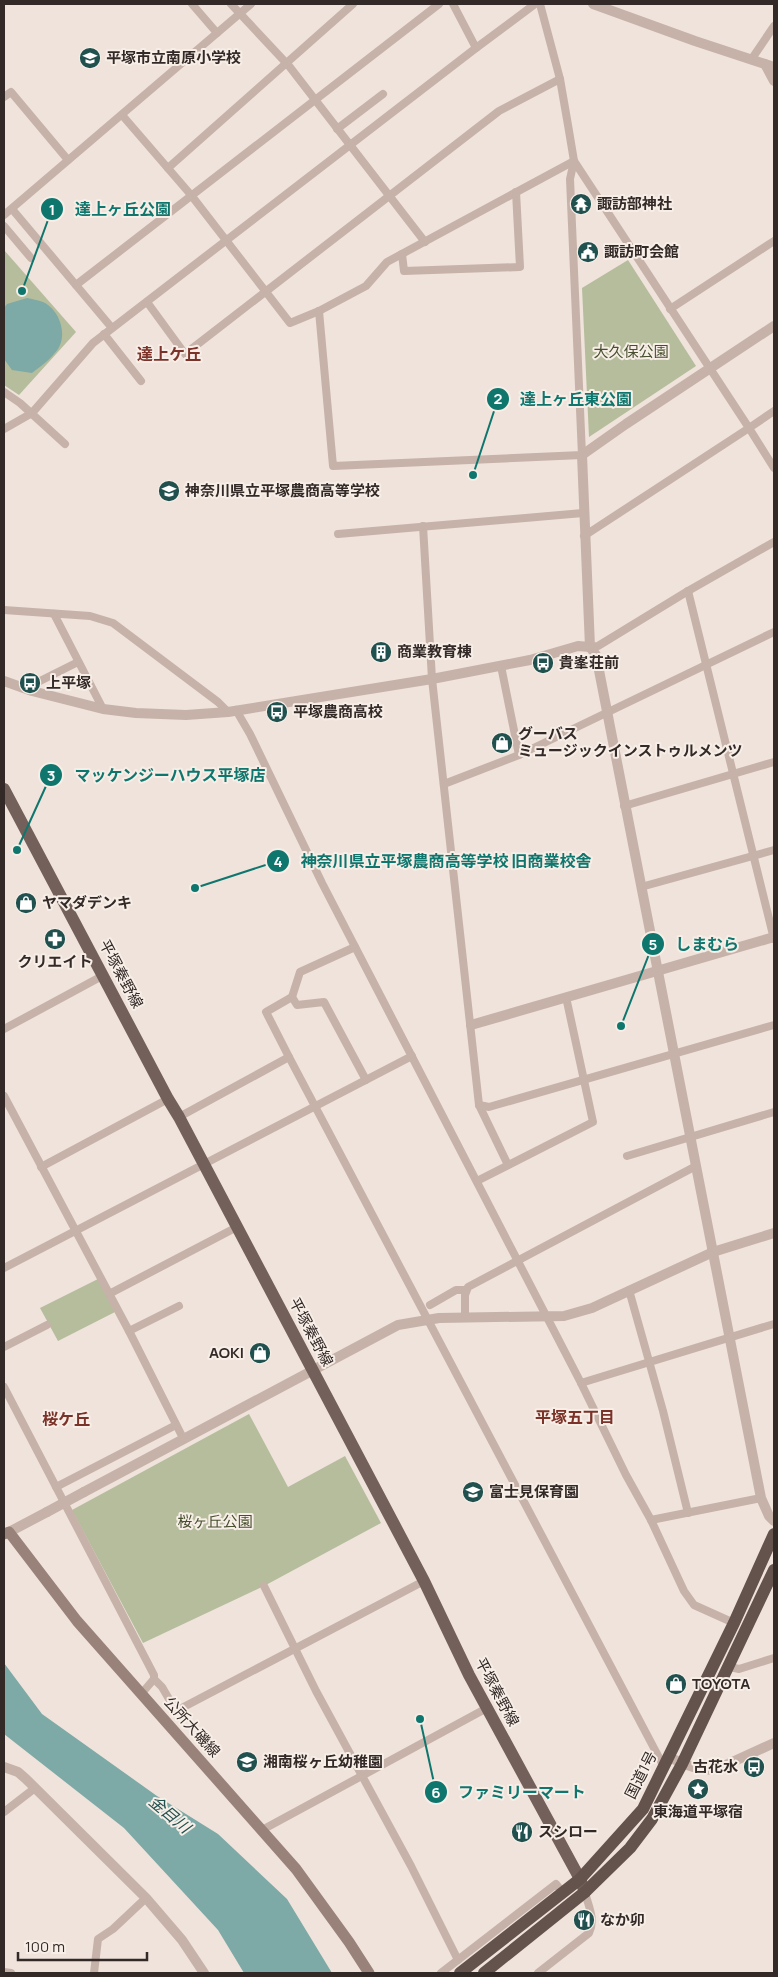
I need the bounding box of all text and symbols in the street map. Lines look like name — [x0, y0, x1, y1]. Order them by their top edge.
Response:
school or university icon: 平塚市立南原小学校 — [78, 46, 102, 70]
place label: 平塚市立南原小学校 — [106, 47, 241, 68]
temple icon: 諏訪部神社 — [569, 192, 593, 216]
place label: 諏訪部神社 — [597, 193, 672, 214]
callout: 達上ヶ丘公園 — [40, 194, 181, 225]
text: 達上ヶ丘公園 — [75, 198, 171, 220]
text: 1 — [49, 199, 55, 220]
public building icon: 諏訪町会館 — [576, 240, 600, 264]
place label: 諏訪町会館 — [604, 241, 679, 262]
park label: 大久保公園 — [593, 341, 669, 362]
district label: 達上ケ丘 — [137, 343, 201, 365]
callout: 達上ヶ丘東公園 — [485, 384, 642, 415]
text: 2 — [494, 388, 503, 409]
text: 達上ヶ丘東公園 — [520, 388, 632, 410]
school or university icon: 神奈川県立平塚農商高等学校 — [157, 479, 181, 503]
place label: 神奈川県立平塚農商高等学校 — [184, 480, 380, 501]
building icon: 商業教育棟 — [369, 640, 393, 664]
place label: 商業教育棟 — [397, 641, 472, 662]
bus stop icon: 貴峯荘前 — [531, 651, 555, 675]
place label: 貴峯荘前 — [559, 652, 619, 673]
bus stop icon: 上平塚 — [18, 671, 42, 695]
place label: 上平塚 — [46, 672, 91, 693]
bus stop icon: 平塚農商高校 — [265, 700, 289, 724]
place label: 平塚農商高校 — [293, 701, 383, 722]
place label: グーバス ミュージックインストゥルメンツ — [518, 723, 742, 761]
shop icon: グーバス ミュージックインストゥルメンツ — [490, 731, 514, 755]
callout: マッケンジーハウス平塚店 — [39, 760, 276, 791]
text: マッケンジーハウス平塚店 — [74, 764, 266, 786]
text: 3 — [47, 765, 55, 786]
callout: 神奈川県立平塚農商高等学校 旧商業校舎 — [265, 846, 601, 877]
text: 神奈川県立平塚農商高等学校 旧商業校舎 — [300, 850, 592, 872]
text: 4 — [273, 851, 283, 872]
shop icon: ヤマダデンキ — [14, 891, 38, 915]
place label: ヤマダデンキ — [42, 892, 132, 913]
pharmacy icon: クリエイト — [43, 927, 67, 951]
callout: しまむら — [640, 929, 749, 960]
text: しまむら — [675, 933, 739, 955]
text: 5 — [649, 934, 658, 955]
street label: 平塚秦野線 — [95, 936, 148, 1012]
place label: クリエイト — [17, 951, 93, 972]
street label: 平塚秦野線 — [285, 1294, 338, 1370]
shop icon: AOKI — [248, 1341, 272, 1365]
place label: AOKI — [209, 1342, 244, 1363]
district label: 平塚五丁目 — [535, 1406, 615, 1428]
district label: 桜ケ丘 — [42, 1408, 90, 1430]
school or university icon: 富士見保育園 — [461, 1480, 485, 1504]
place label: 富士見保育園 — [489, 1481, 579, 1502]
park label: 桜ヶ丘公園 — [177, 1511, 253, 1532]
street label: 平塚秦野線 — [471, 1654, 524, 1730]
shop icon: TOYOTA — [664, 1672, 688, 1696]
place label: TOYOTA — [692, 1673, 750, 1694]
street label: 公所大磯線 — [159, 1692, 225, 1762]
street label: 国道1号 — [620, 1747, 661, 1802]
school or university icon: 湘南桜ヶ丘幼稚園 — [235, 1750, 259, 1774]
place label: 湘南桜ヶ丘幼稚園 — [263, 1751, 383, 1772]
bus stop icon: 古花水 — [742, 1755, 766, 1779]
place label: 古花水 — [693, 1756, 738, 1777]
callout: ファミリーマート — [423, 1777, 596, 1808]
place icon: 東海道平塚宿 — [686, 1777, 710, 1801]
text: ファミリーマート — [458, 1781, 586, 1803]
text: 6 — [431, 1782, 441, 1803]
water label: 金目川 — [145, 1790, 197, 1839]
place label: 東海道平塚宿 — [653, 1801, 743, 1822]
restaurant icon: スシロー — [510, 1820, 534, 1844]
place label: スシロー — [538, 1821, 598, 1842]
restaurant icon: なか卯 — [572, 1908, 596, 1932]
place label: なか卯 — [600, 1909, 645, 1930]
scale bar — [18, 1930, 146, 1962]
text: 100 m — [25, 1936, 65, 1957]

